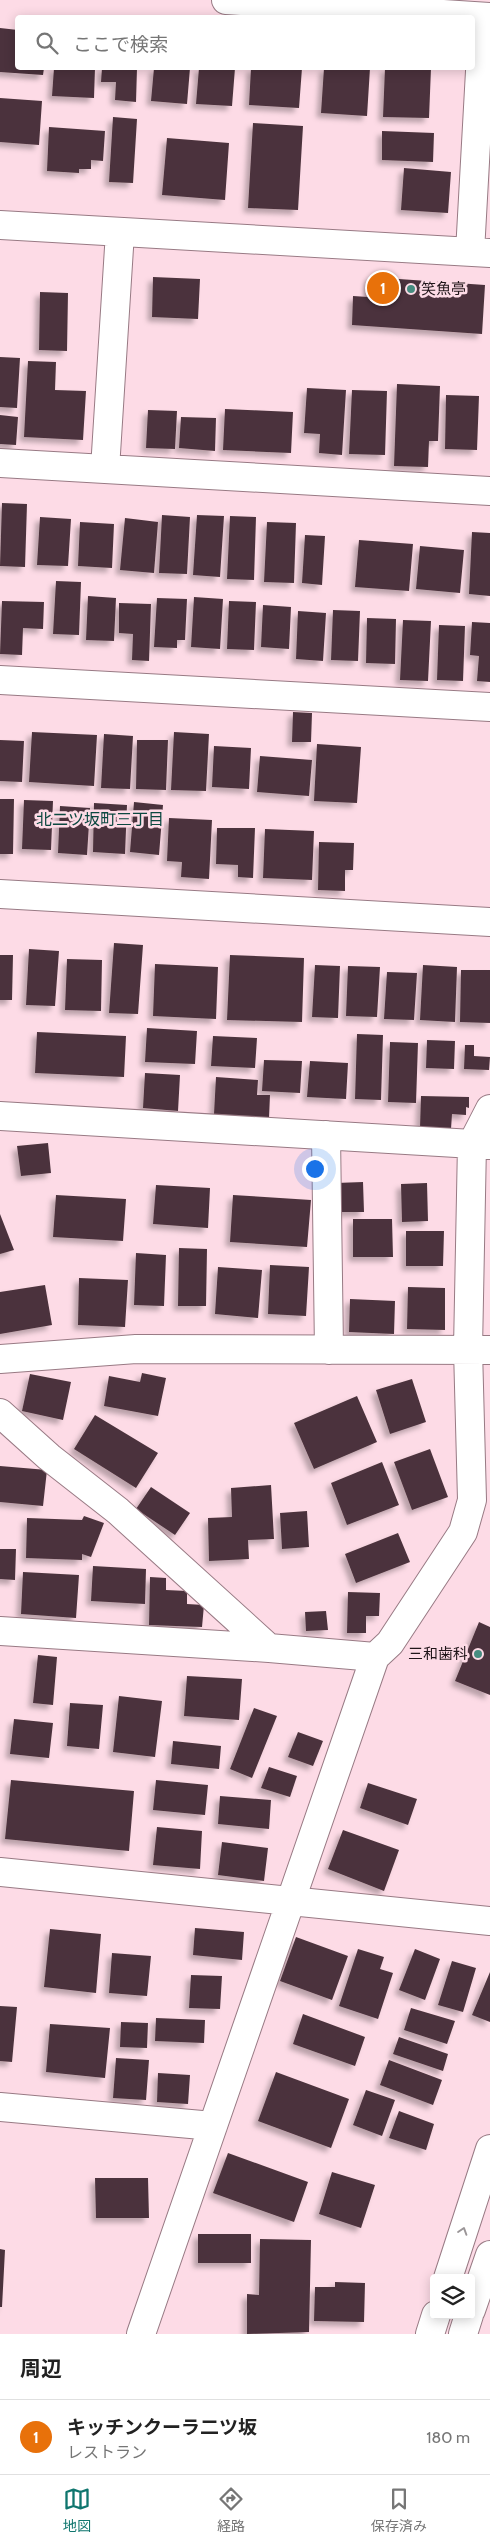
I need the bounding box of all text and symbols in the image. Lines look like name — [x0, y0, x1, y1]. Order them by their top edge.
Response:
search box — [15, 15, 475, 70]
icon: search — [33, 29, 61, 57]
text: ここで検索 — [73, 33, 168, 56]
pin: 1 — [367, 269, 399, 307]
place label: 笑魚亭 — [421, 280, 466, 298]
marker: 笑魚亭 — [405, 283, 417, 295]
district label: 北二ツ坂町三丁目 — [36, 810, 164, 829]
your location — [302, 1156, 328, 1182]
place label: 三和歯科 — [408, 1645, 468, 1663]
marker: 三和歯科 — [472, 1648, 484, 1660]
one-way arrow — [458, 2228, 468, 2236]
map controls — [430, 2274, 475, 2319]
button: layers — [430, 2274, 475, 2319]
text: 周辺 — [20, 2356, 62, 2381]
text: キッチンクーラ二ツ坂 — [67, 2416, 257, 2439]
text: 1 — [33, 2428, 39, 2447]
text: 180 m — [426, 2428, 470, 2447]
text: レストラン — [67, 2443, 147, 2462]
tab: 地図 — [63, 2485, 91, 2535]
tab: 経路 — [217, 2485, 245, 2535]
tab: 保存済み — [371, 2485, 427, 2535]

